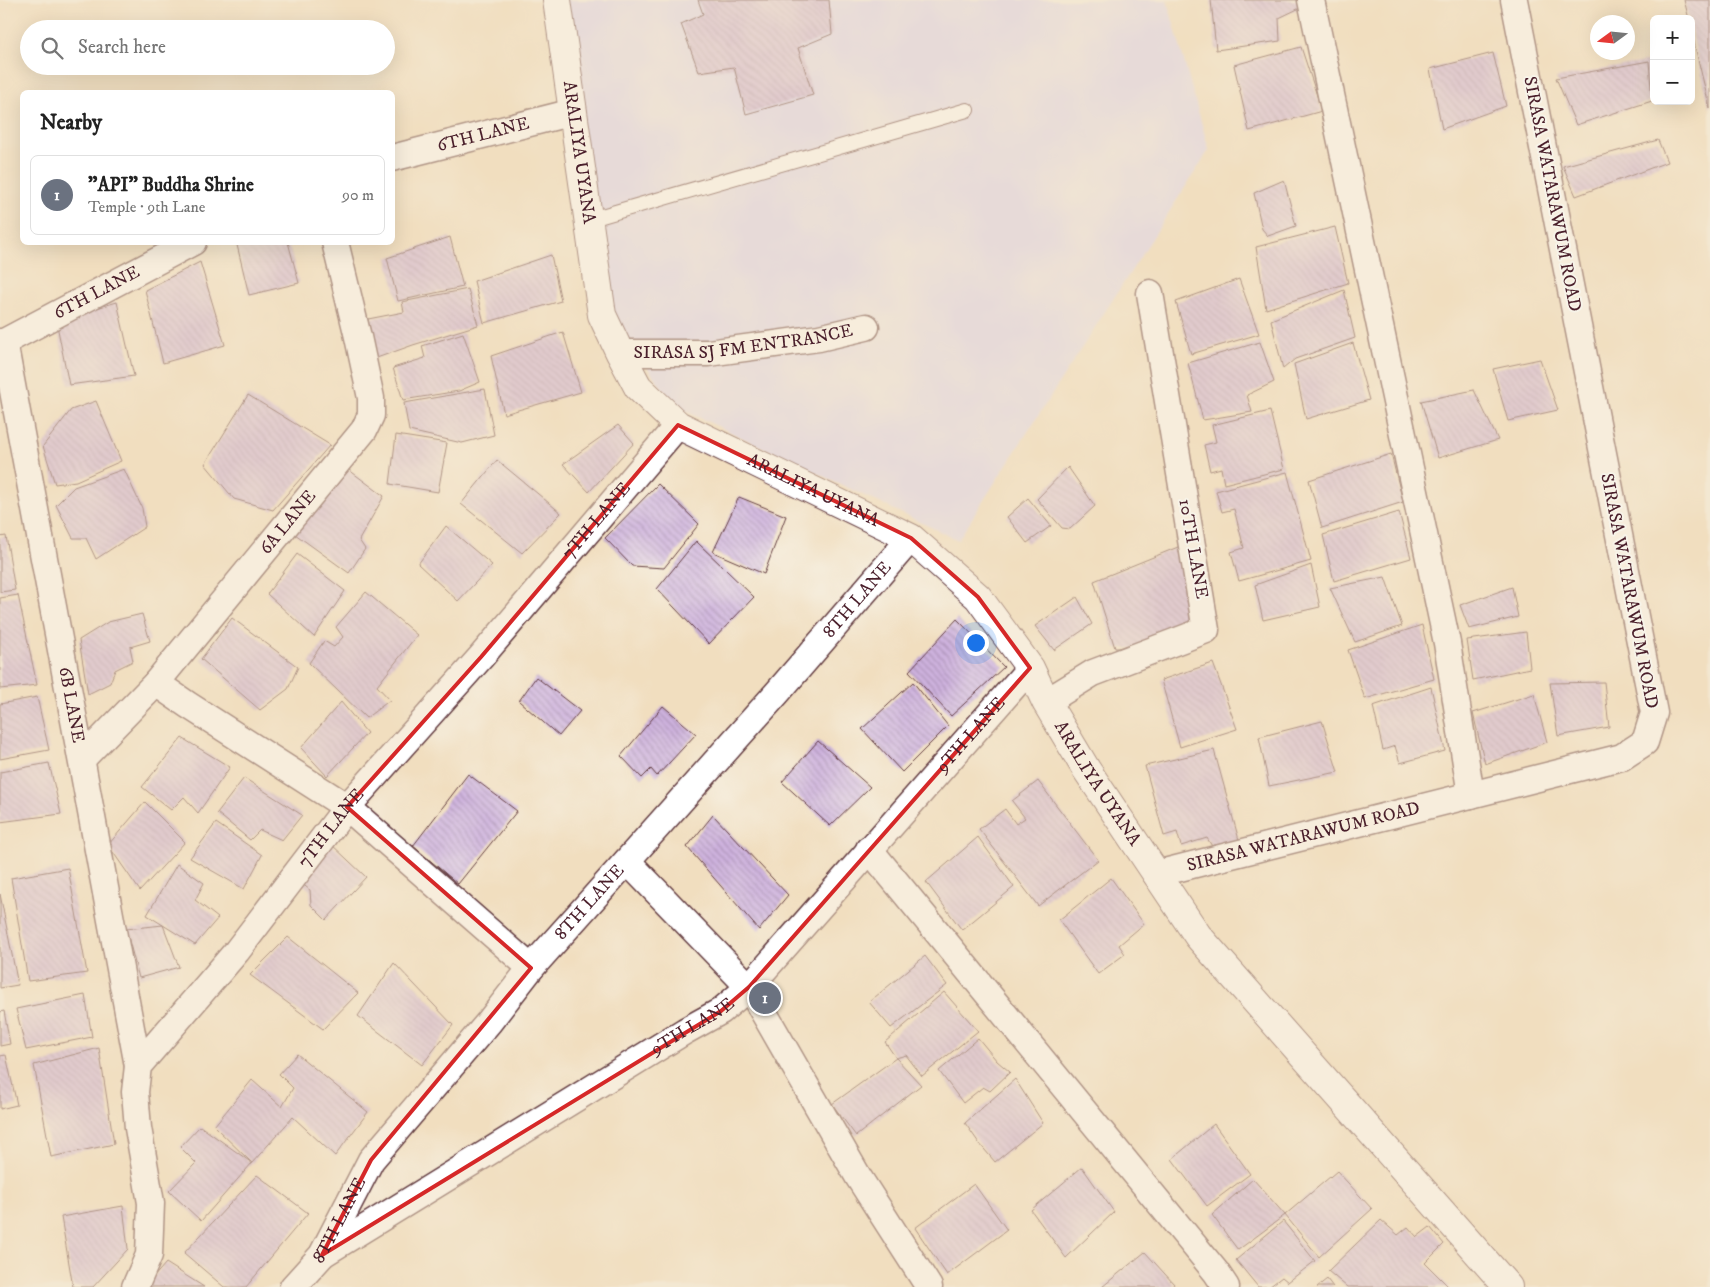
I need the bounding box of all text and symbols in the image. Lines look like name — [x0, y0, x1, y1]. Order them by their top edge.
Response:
north arrow — [1590, 15, 1635, 60]
map controls — [1650, 15, 1695, 105]
button: + — [1650, 15, 1695, 60]
search box — [20, 20, 395, 75]
icon: search — [38, 34, 66, 62]
text: Search here — [78, 36, 166, 59]
button: − — [1650, 60, 1695, 105]
street label: SIRASA WATARAWUM ROAD — [1518, 74, 1586, 314]
street label: ARALIYA UYANA — [558, 80, 600, 226]
text: Nearby — [40, 110, 102, 136]
street label: 6TH LANE — [435, 113, 532, 157]
text: "API" Buddha Shrine — [88, 174, 254, 197]
text: 1 — [54, 185, 60, 205]
text: 90 m — [342, 185, 374, 205]
text: Temple · 9th Lane — [88, 197, 205, 217]
street label: 6TH LANE — [50, 261, 144, 325]
street label: SIRASA SJ FM ENTRANCE — [634, 319, 855, 364]
street label: ARALIYA UYANA — [743, 449, 883, 532]
street label: SIRASA WATARAWUM ROAD — [1595, 471, 1663, 711]
street label: 7TH LANE — [558, 478, 636, 564]
street label: 6A LANE — [255, 485, 321, 559]
street label: 10TH LANE — [1173, 497, 1213, 601]
street label: 8TH LANE — [818, 557, 897, 643]
your location — [963, 630, 989, 656]
street label: 6B LANE — [53, 665, 89, 745]
street label: 9TH LANE — [931, 692, 1010, 778]
street label: ARALIYA UYANA — [1049, 717, 1146, 851]
street label: 7TH LANE — [294, 784, 369, 872]
street label: SIRASA WATARAWUM ROAD — [1185, 797, 1422, 877]
street label: 8TH LANE — [550, 860, 629, 945]
pin: 1 — [749, 979, 781, 1017]
street label: 9TH LANE — [646, 993, 739, 1061]
street label: 8TH LANE — [308, 1174, 371, 1268]

